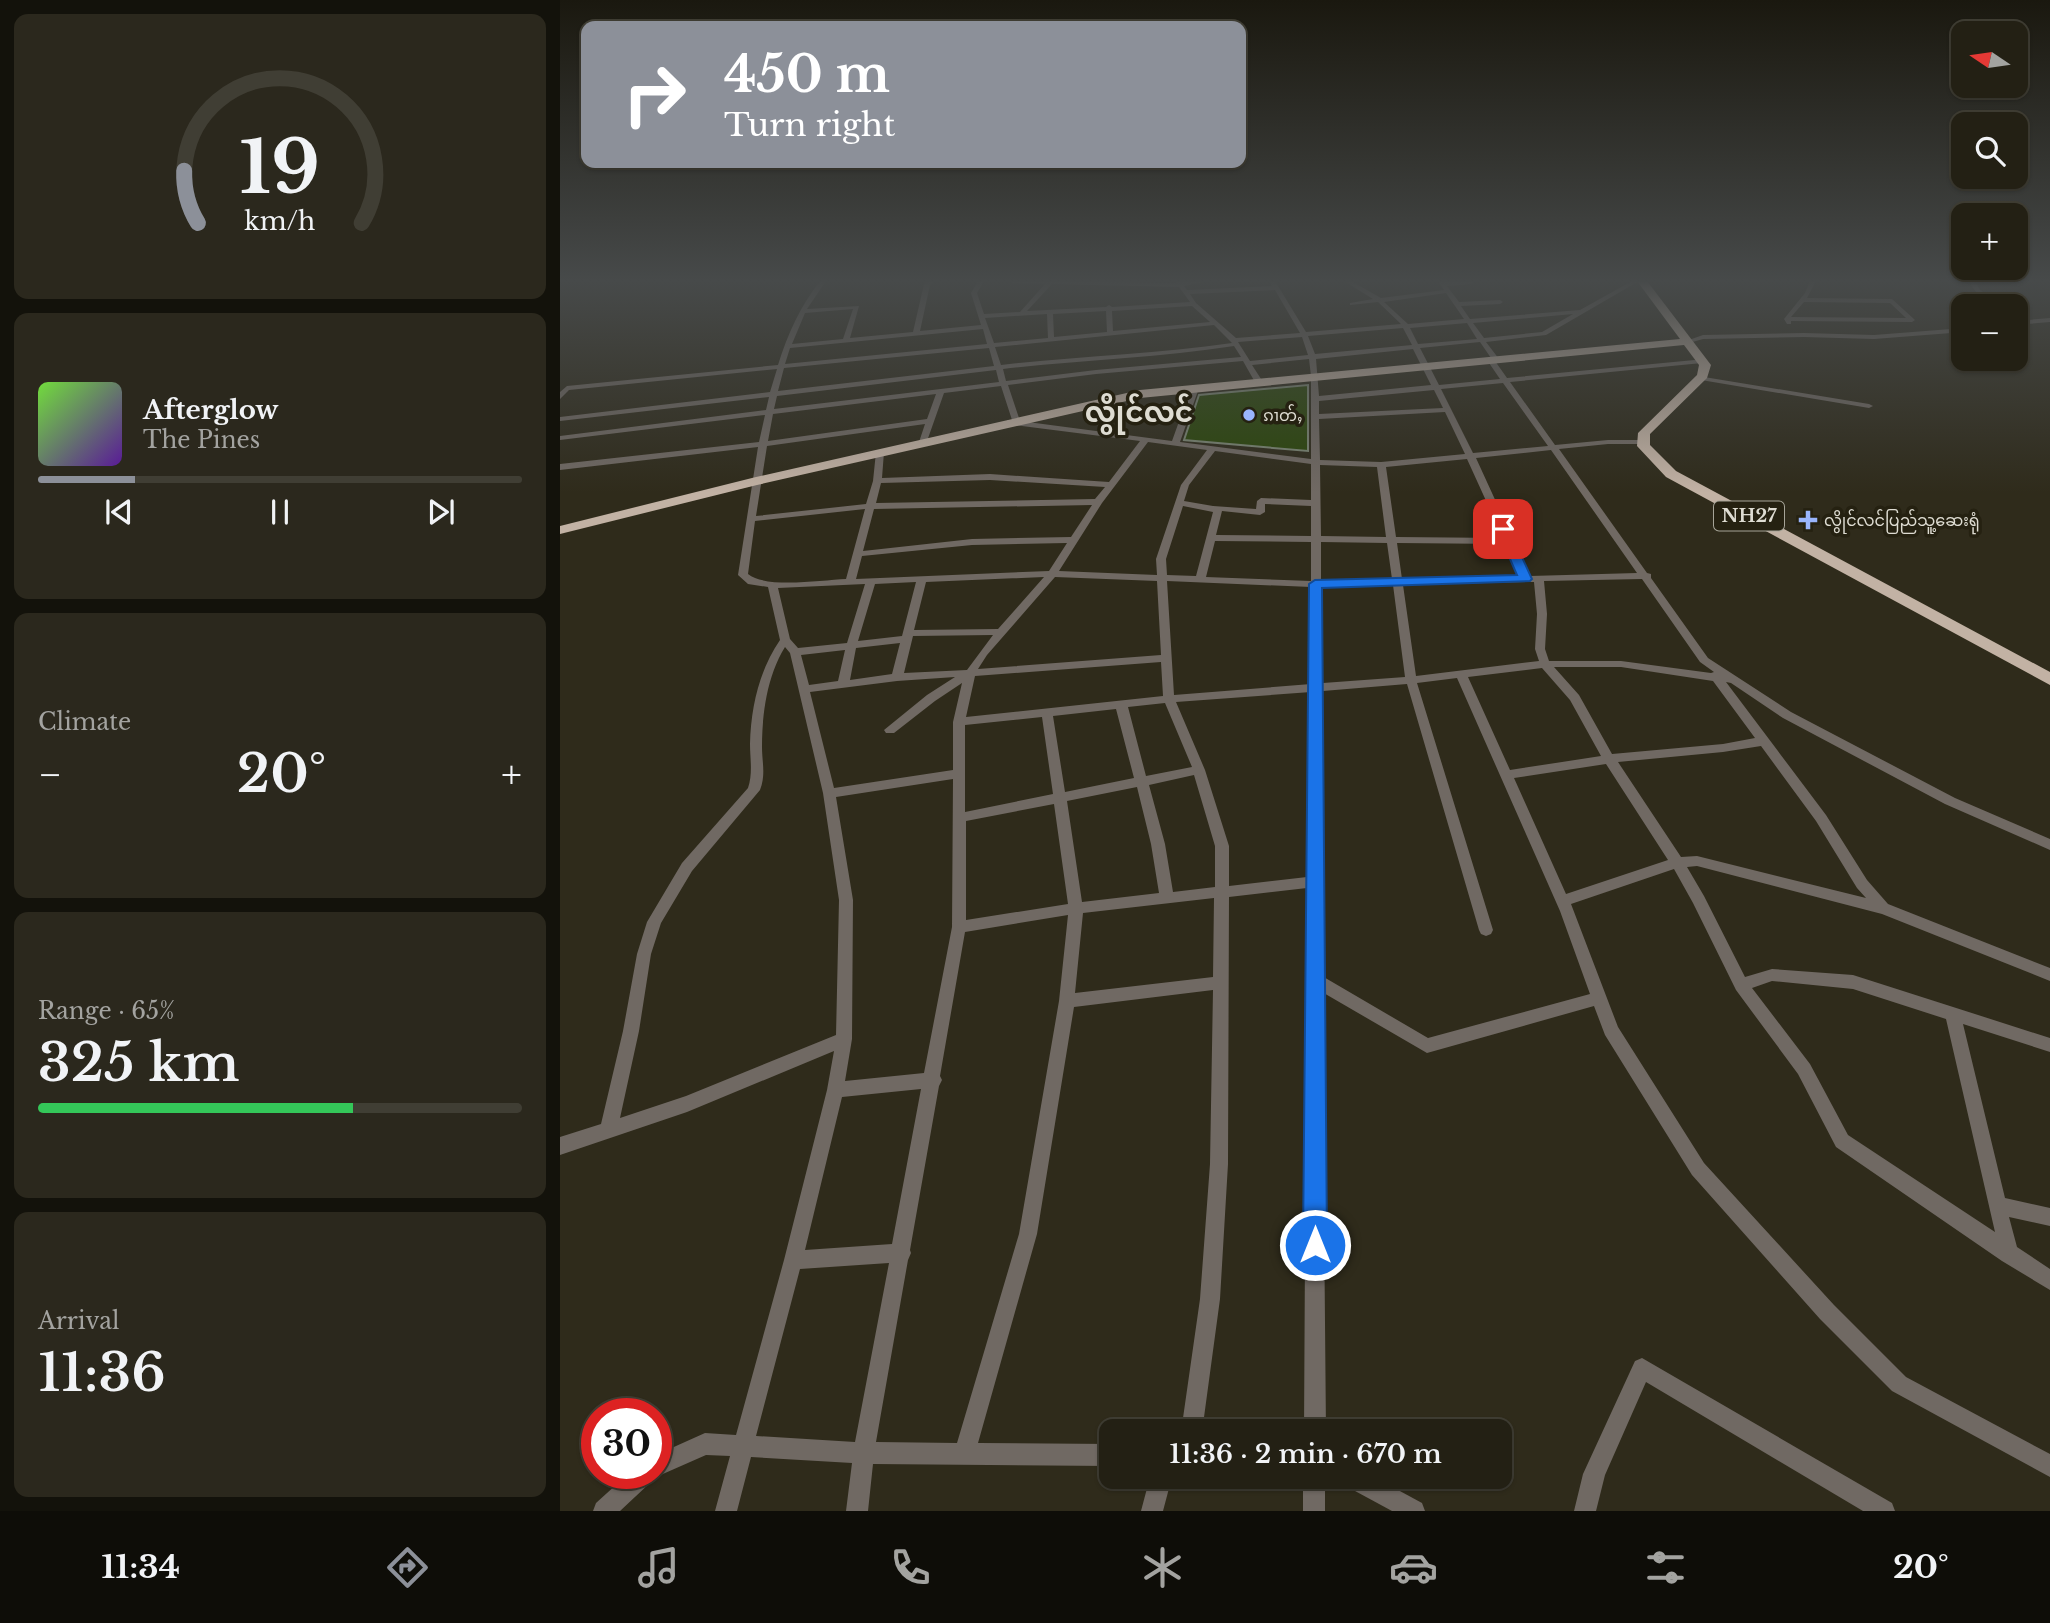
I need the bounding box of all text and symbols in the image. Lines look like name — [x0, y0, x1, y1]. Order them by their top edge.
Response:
north arrow — [1951, 21, 2028, 98]
map controls — [1951, 21, 2028, 371]
text: 450 m — [724, 44, 890, 105]
icon: right — [609, 49, 700, 140]
text: Turn right — [724, 105, 895, 145]
button: search — [1951, 112, 2028, 189]
text: 19 — [240, 122, 320, 213]
button: + — [1951, 203, 2028, 280]
text: km/h — [245, 206, 315, 237]
button: − — [1951, 294, 2028, 371]
district label: လွိုင်လင် — [1085, 393, 1193, 435]
text: Afterglow — [143, 394, 279, 426]
place label: ၵၢတ်ႇ — [1263, 404, 1303, 425]
marker: ၵၢတ်ႇ — [1241, 407, 1257, 423]
text: The Pines — [143, 426, 260, 454]
icon: previous — [100, 493, 138, 531]
icon: pause — [261, 493, 299, 531]
icon: next — [422, 493, 460, 531]
pin — [1473, 499, 1533, 559]
road number: NH27 — [1714, 502, 1784, 530]
place label: လွိုင်လင်ပြည်သူ့ဆေးရုံ — [1824, 509, 1980, 535]
icon: arrive — [1484, 510, 1522, 548]
marker: လွိုင်လင်ပြည်သူ့ဆေးရုံ — [1798, 510, 1818, 530]
text: Climate — [38, 708, 131, 736]
text: 20° — [237, 742, 326, 806]
text: − — [38, 751, 62, 798]
text: + — [501, 751, 522, 798]
text: Range · 65% — [38, 997, 175, 1025]
text: 325 km — [38, 1031, 239, 1095]
position arrow — [1278, 1208, 1352, 1282]
text: Arrival — [38, 1307, 119, 1335]
text: 11:36 — [38, 1341, 166, 1405]
speed limit sign: 30 — [581, 1398, 672, 1489]
text: 11:36 · 2 min · 670 m — [1169, 1438, 1442, 1470]
icon: directions — [383, 1543, 432, 1592]
icon: music — [634, 1543, 683, 1592]
icon: phone — [886, 1543, 935, 1592]
icon: climate — [1138, 1543, 1187, 1592]
icon: car — [1389, 1543, 1438, 1592]
icon: filters — [1641, 1543, 1690, 1592]
text: 11:34 — [101, 1547, 180, 1587]
text: 20° — [1893, 1547, 1949, 1587]

